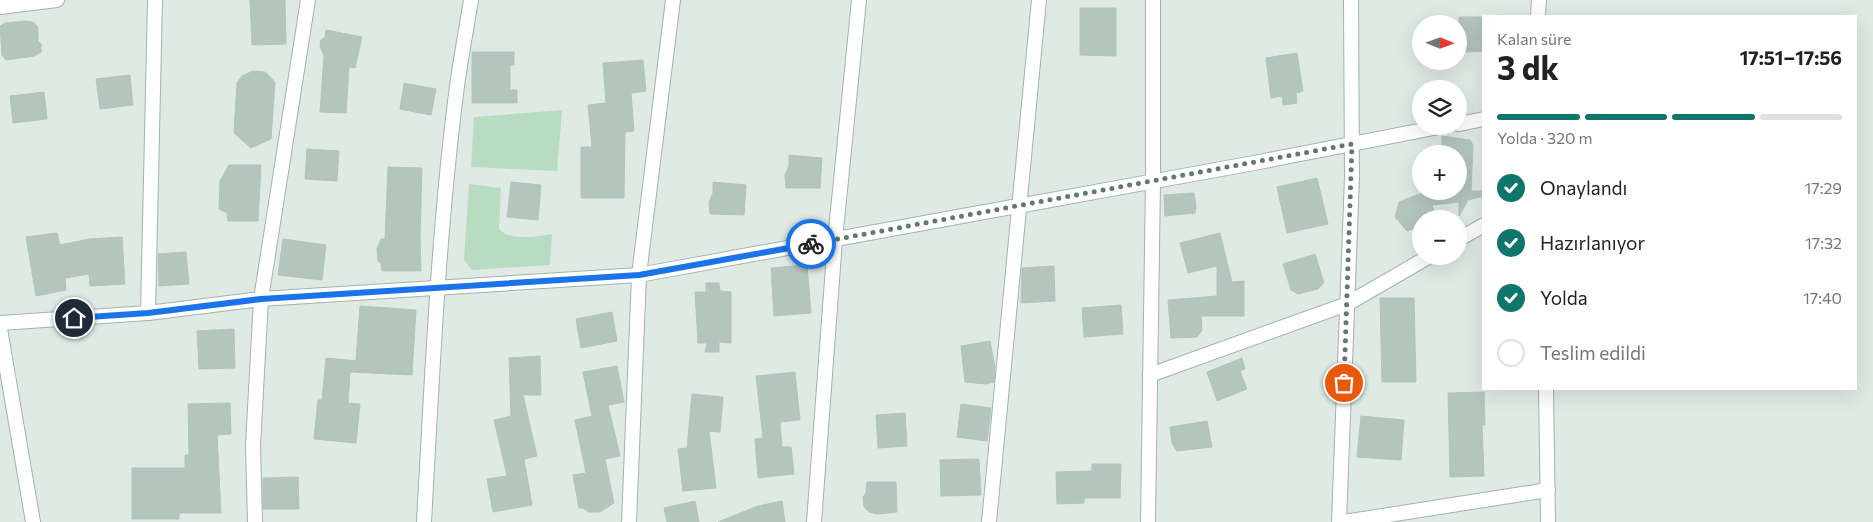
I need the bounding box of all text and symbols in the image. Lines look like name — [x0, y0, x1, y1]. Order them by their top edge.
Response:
north arrow — [1412, 15, 1468, 70]
map controls — [1412, 15, 1467, 265]
text: Kalan süre — [1497, 29, 1572, 48]
text: 17:51–17:56 — [1740, 46, 1842, 69]
text: 3 dk — [1497, 47, 1559, 87]
button: layers — [1412, 80, 1467, 135]
text: Yolda · 320 m — [1497, 128, 1592, 147]
button: + — [1412, 145, 1467, 200]
icon: check — [1497, 174, 1525, 202]
text: Onaylandı — [1540, 176, 1627, 199]
text: 17:29 — [1804, 178, 1842, 197]
button: − — [1412, 210, 1467, 265]
courier — [786, 219, 836, 269]
icon: check — [1497, 229, 1525, 257]
icon: bike — [797, 230, 825, 258]
text: Hazırlanıyor — [1540, 231, 1645, 254]
text: 17:32 — [1805, 233, 1842, 252]
icon: check — [1497, 284, 1525, 312]
text: Yolda — [1540, 286, 1588, 309]
text: 17:40 — [1803, 288, 1842, 307]
pin — [53, 297, 95, 339]
icon: home — [60, 304, 88, 332]
text: Teslim edildi — [1540, 341, 1646, 364]
pin — [1323, 362, 1365, 404]
icon: bag — [1330, 369, 1358, 397]

